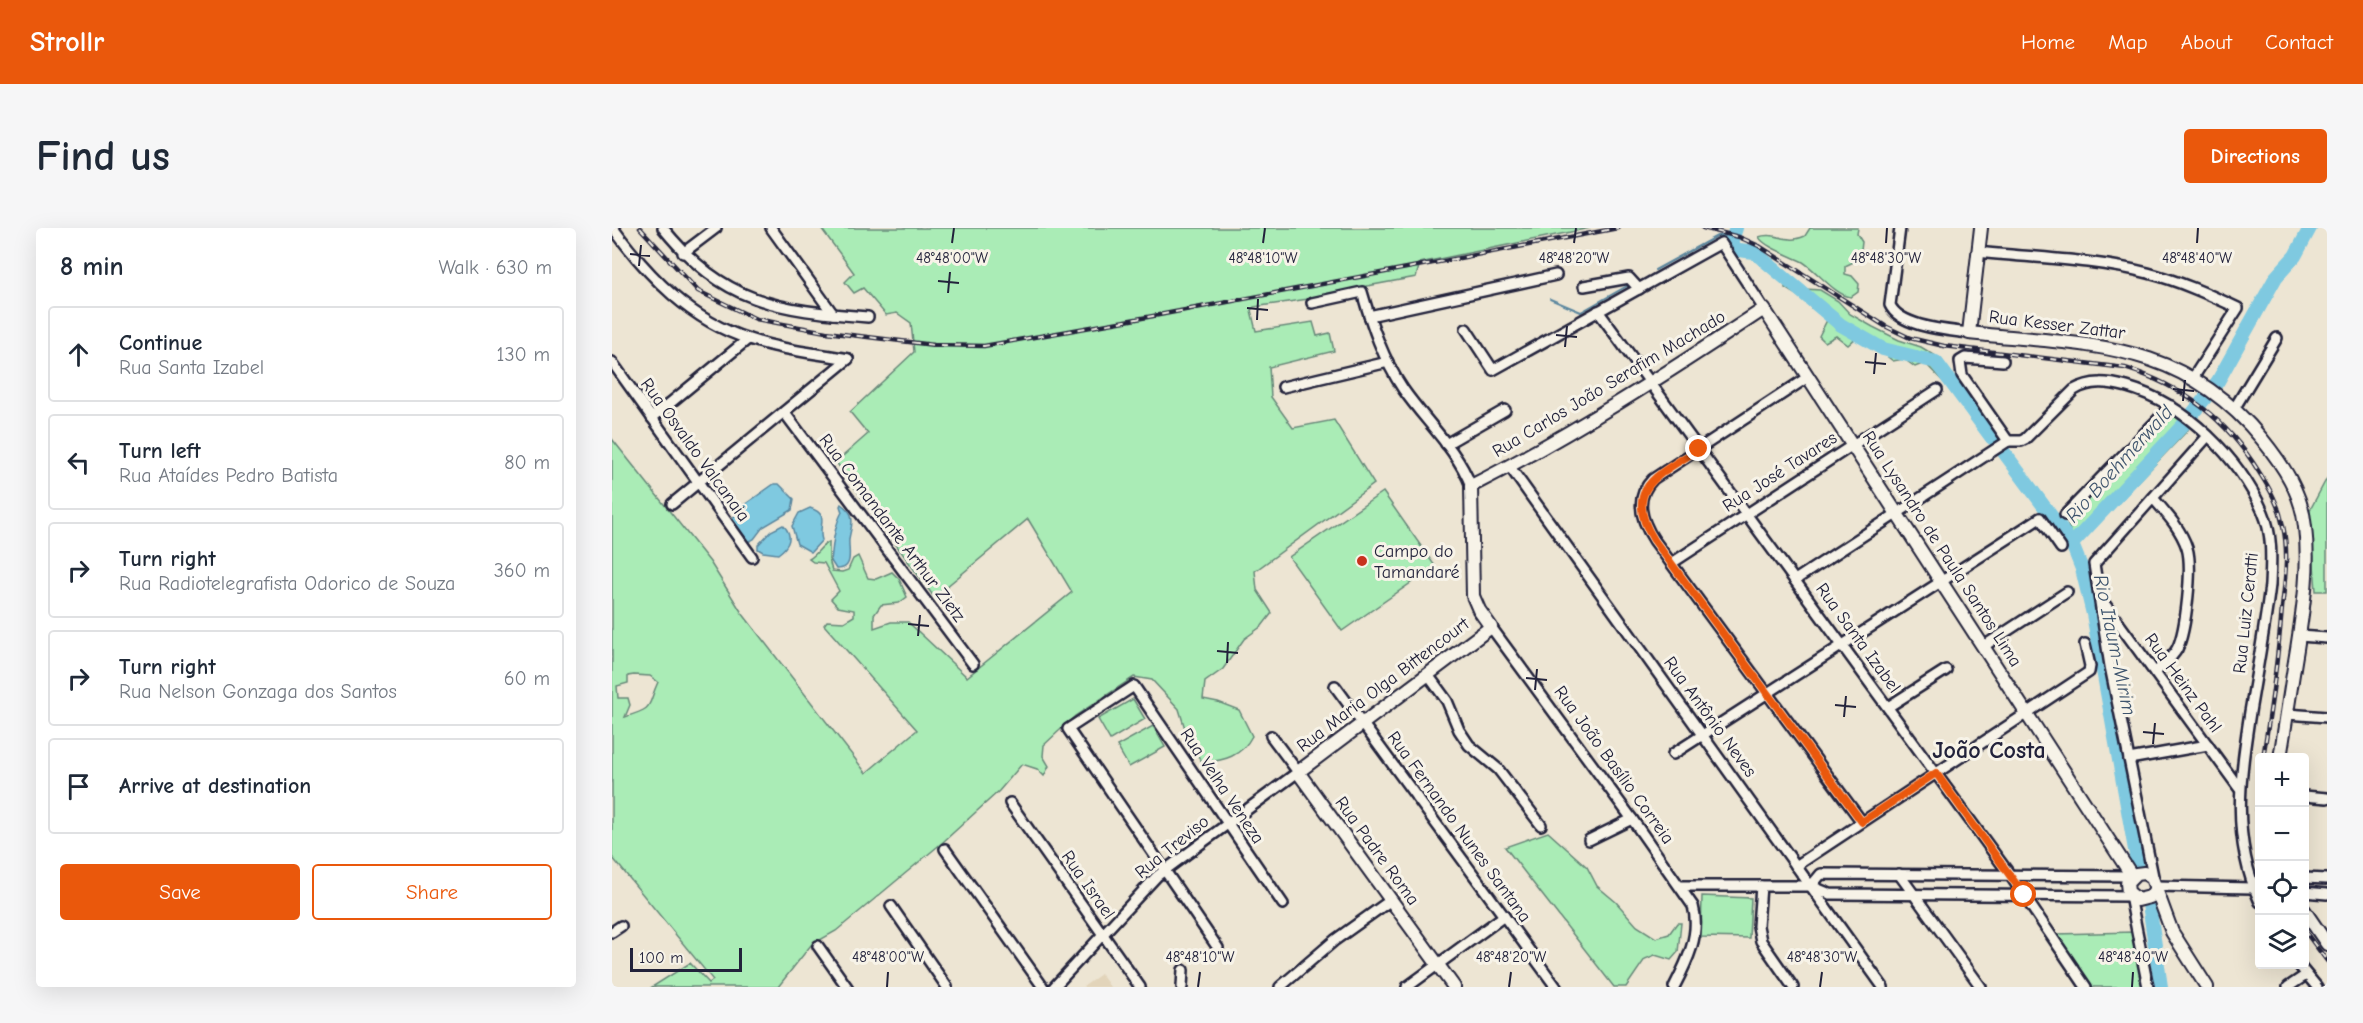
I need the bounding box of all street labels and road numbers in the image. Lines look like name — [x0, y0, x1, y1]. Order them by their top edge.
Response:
street label: Rua Carlos João Serafim Machado — [1489, 306, 1729, 462]
street label: Rua Kesser Zattar — [1988, 306, 2127, 344]
street label: Rua Osvaldo Valcanaia — [636, 374, 754, 526]
street label: Rua José Tavares — [1719, 427, 1841, 517]
street label: Rua Lysandro de Paula Santos Lima — [1858, 427, 2026, 671]
street label: Rua Comandante Arthur Zietz — [815, 430, 970, 626]
street label: Rua Luiz Ceratti — [2229, 551, 2263, 675]
street label: Rua Santa Izabel — [1811, 579, 1905, 697]
street label: Rua Maria Olga Bittencourt — [1293, 613, 1474, 757]
street label: Rua Heinz Pahl — [2140, 629, 2226, 737]
street label: Rua Antônio Neves — [1659, 653, 1761, 781]
street label: Rua João Basílio Correia — [1550, 682, 1678, 848]
street label: Rua Velha Veneza — [1176, 724, 1268, 848]
street label: Rua Fernando Nunes Santana — [1383, 727, 1535, 927]
street label: Rua Padre Roma — [1330, 792, 1424, 910]
street label: Rua Treviso — [1131, 811, 1213, 883]
street label: Rua Israel — [1057, 847, 1119, 923]

